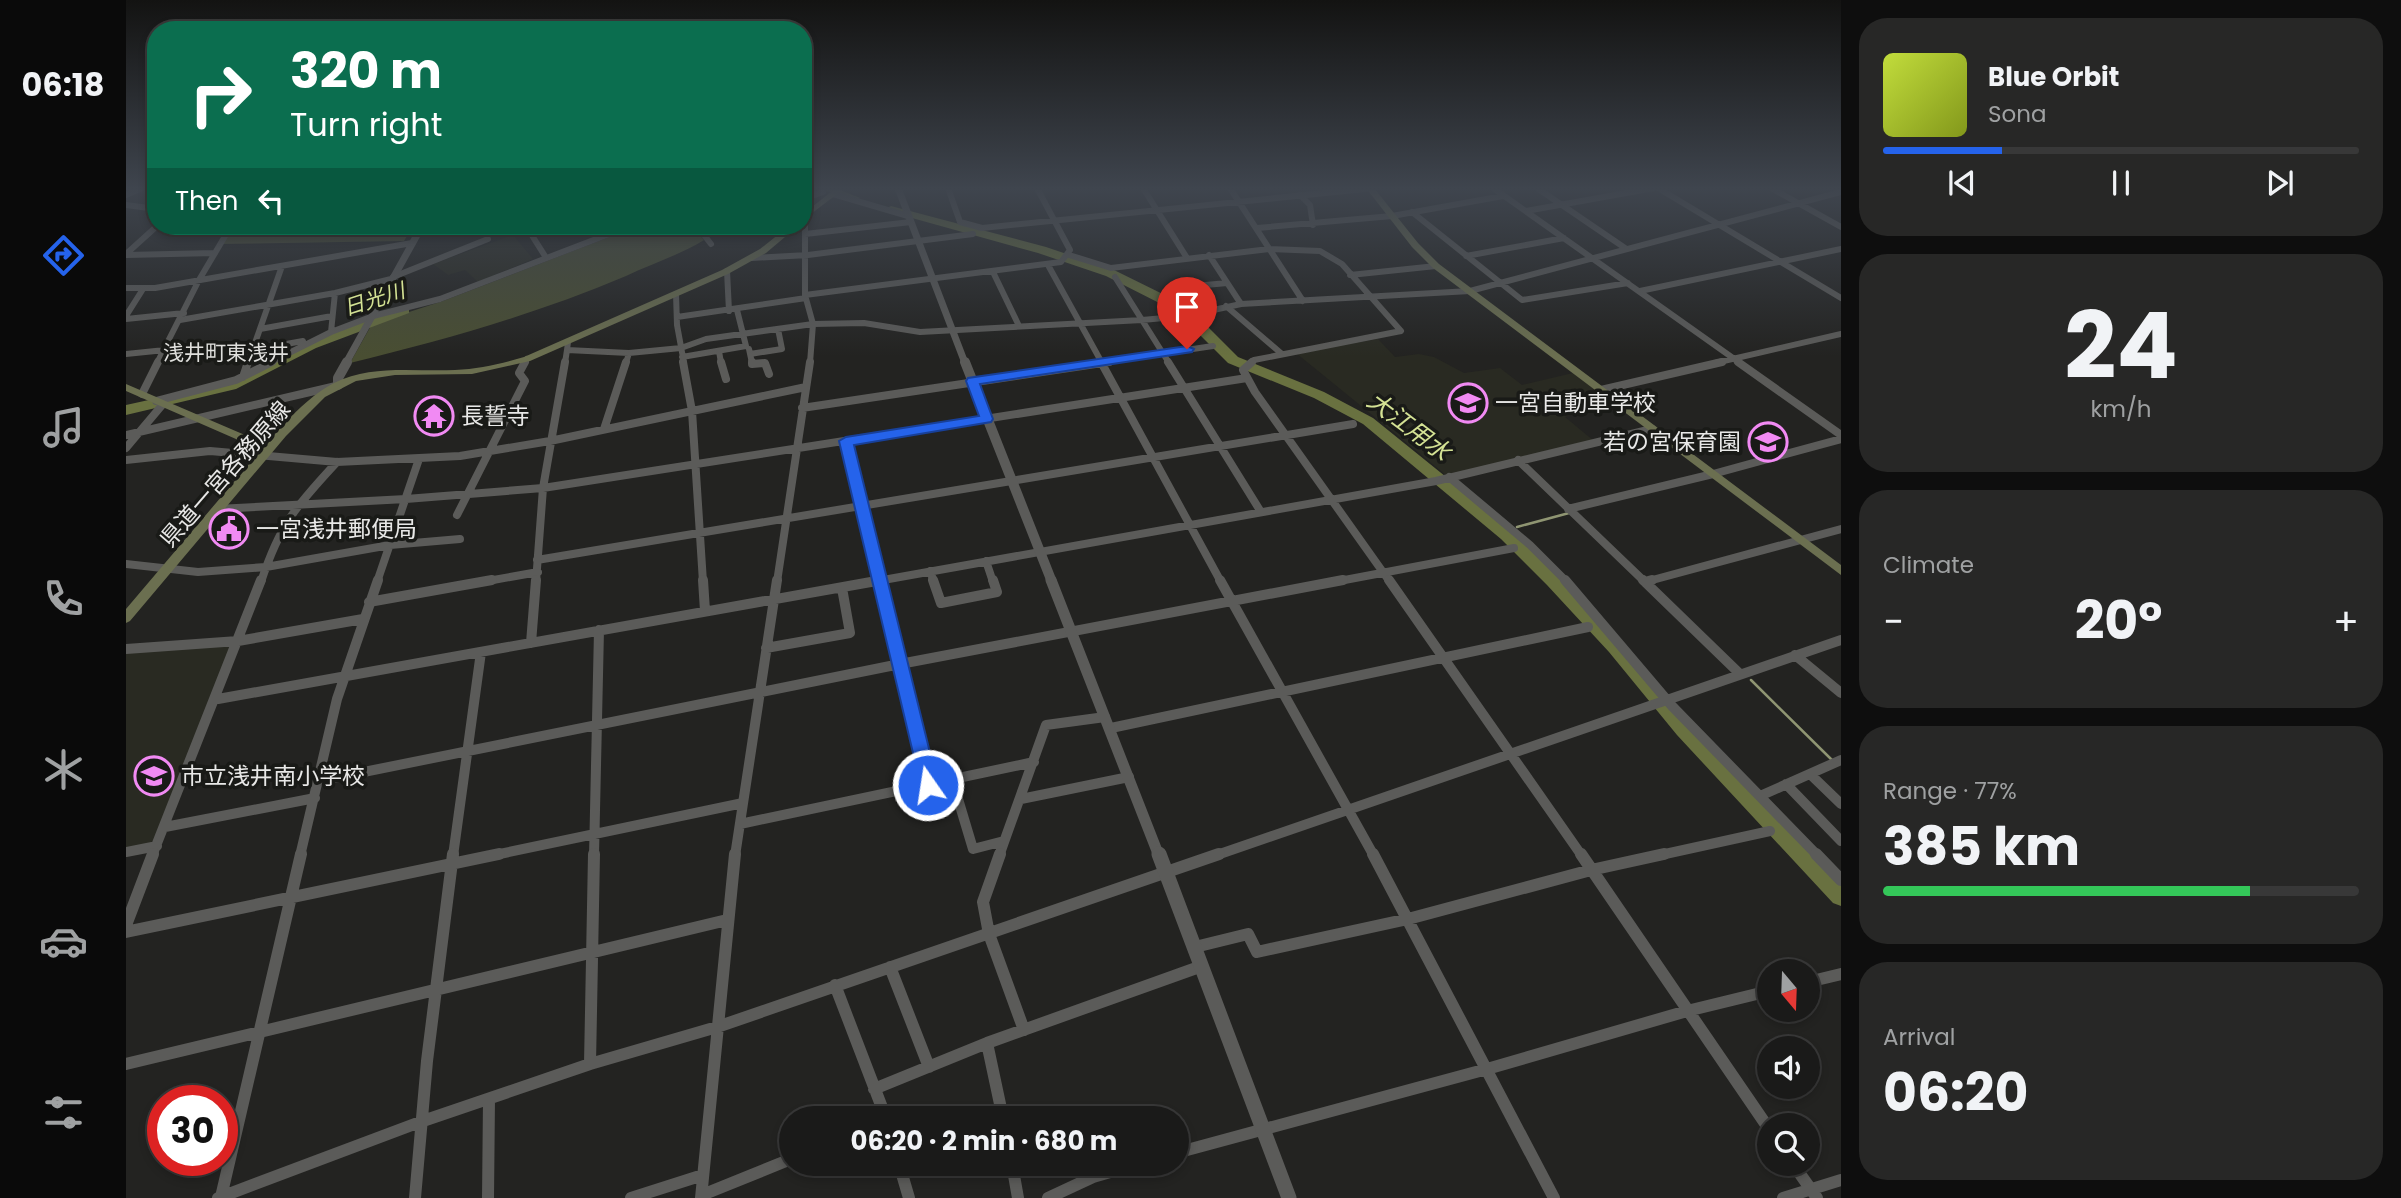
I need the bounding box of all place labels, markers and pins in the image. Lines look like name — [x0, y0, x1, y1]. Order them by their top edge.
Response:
pin — [1157, 277, 1217, 349]
school or university icon: 一宮自動車学校 — [1447, 382, 1489, 424]
place label: 一宮自動車学校 — [1495, 387, 1656, 419]
temple icon: 長誓寺 — [413, 395, 455, 437]
place label: 長誓寺 — [461, 400, 530, 432]
school or university icon: 若の宮保育園 — [1747, 421, 1789, 463]
place label: 若の宮保育園 — [1603, 426, 1741, 458]
public building icon: 一宮浅井郵便局 — [208, 508, 250, 550]
place label: 一宮浅井郵便局 — [256, 513, 417, 545]
school or university icon: 市立浅井南小学校 — [133, 755, 175, 797]
place label: 市立浅井南小学校 — [181, 760, 365, 792]

